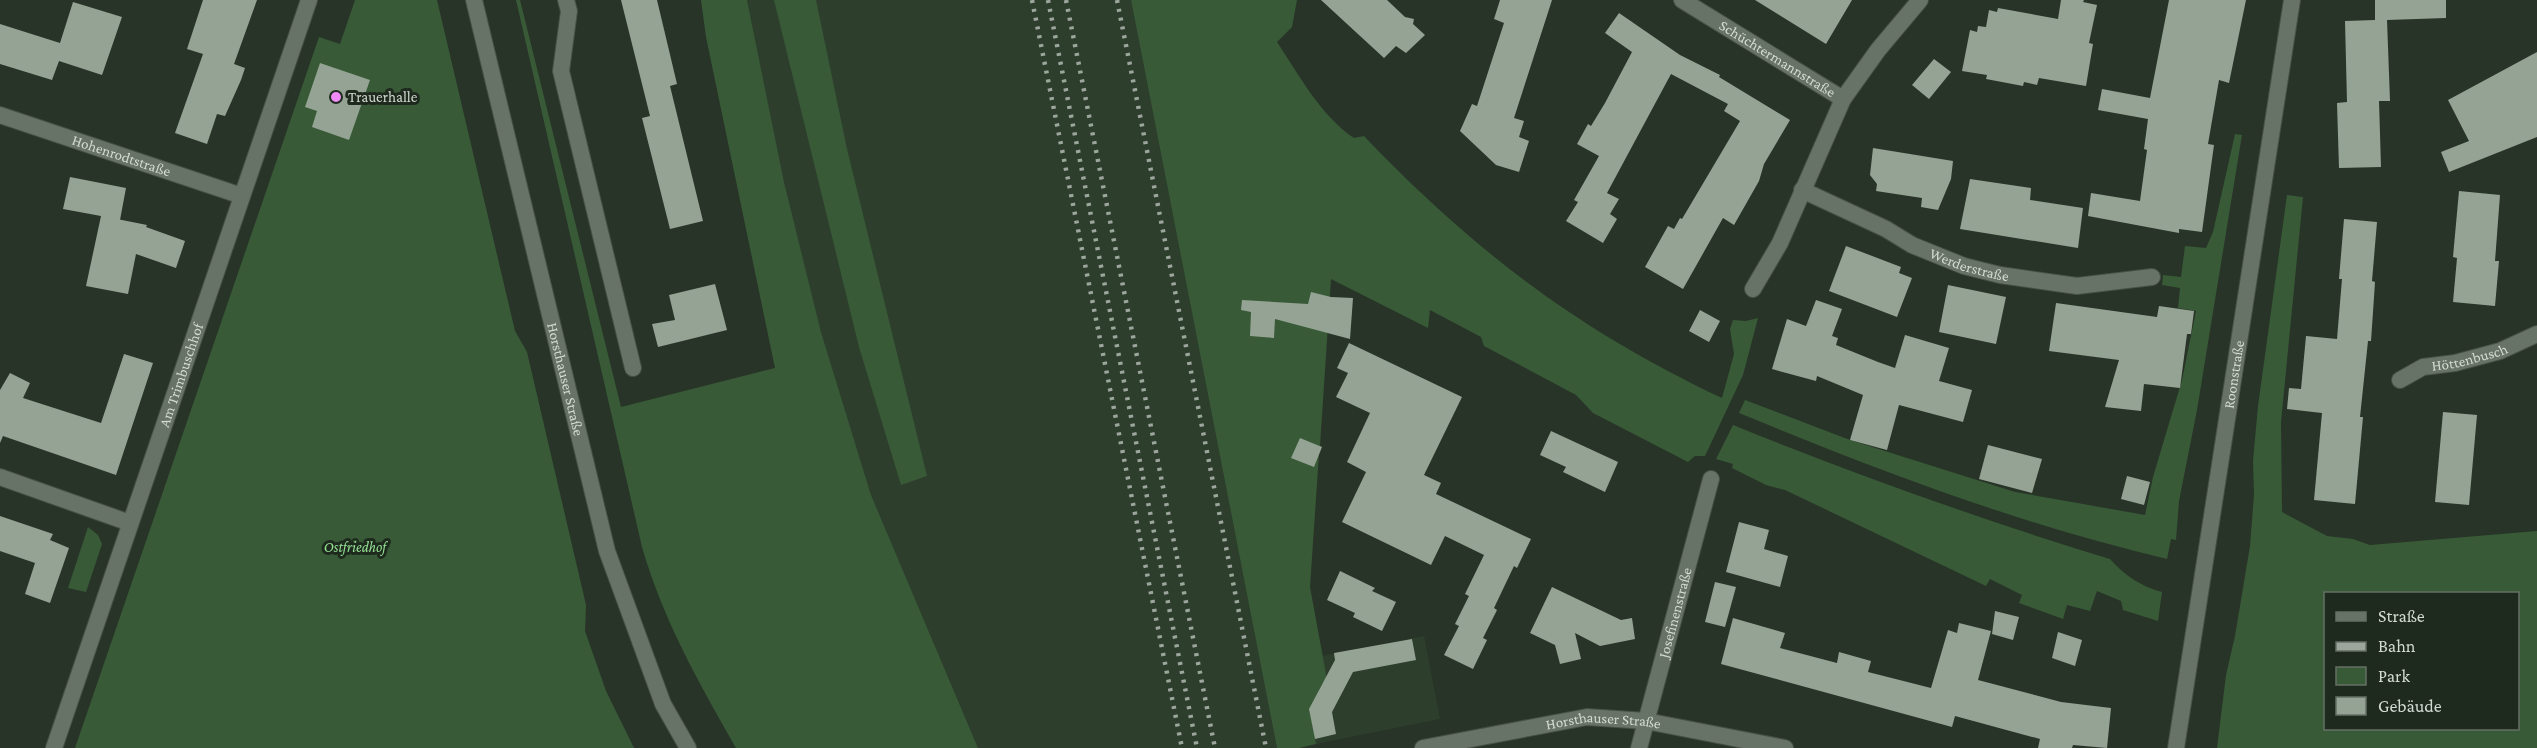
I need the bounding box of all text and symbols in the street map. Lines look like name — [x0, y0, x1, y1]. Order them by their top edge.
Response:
street label: Schüchtermannstraße — [1716, 17, 1839, 101]
place label: Trauerhalle — [348, 89, 418, 105]
marker: Trauerhalle — [329, 90, 343, 104]
street label: Hohenrodtstraße — [70, 132, 173, 180]
street label: Werderstraße — [1927, 245, 2010, 284]
street label: Am Trimbuschhof — [156, 320, 207, 429]
street label: Horsthauser Straße — [544, 321, 587, 438]
street label: Roonstraße — [2221, 339, 2247, 410]
street label: Höttenbusch — [2431, 341, 2510, 374]
park label: Ostfriedhof — [324, 539, 388, 556]
street label: Josefinenstraße — [1655, 565, 1695, 662]
legend — [2324, 592, 2519, 730]
text: Straße — [2378, 606, 2425, 626]
text: Bahn — [2378, 636, 2416, 656]
text: Park — [2378, 666, 2410, 686]
text: Gebäude — [2378, 696, 2442, 716]
street label: Horsthauser Straße — [1544, 709, 1663, 733]

